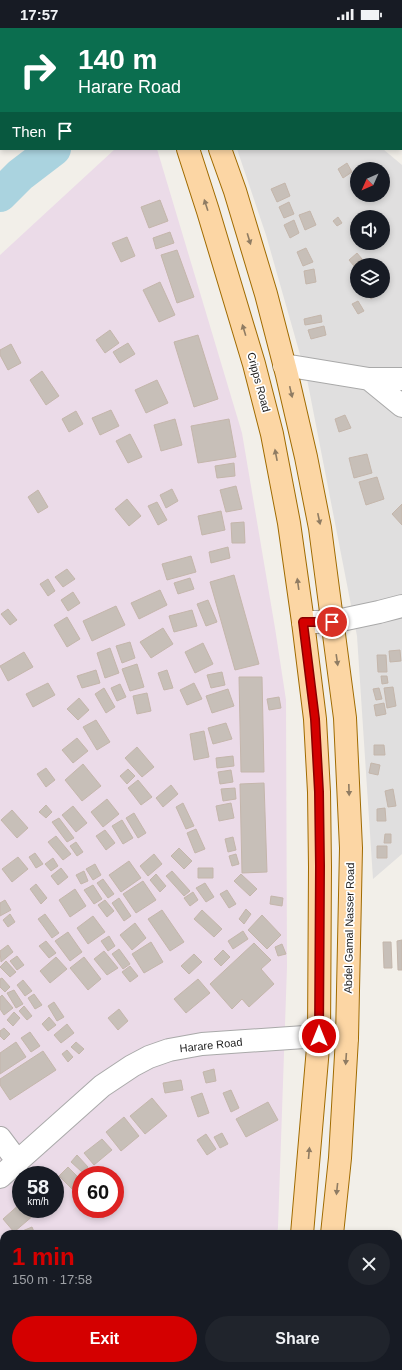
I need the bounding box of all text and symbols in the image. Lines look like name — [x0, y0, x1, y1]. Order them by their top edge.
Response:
text: 17:57 — [20, 6, 58, 23]
icon: right — [12, 44, 64, 96]
text: 140 m — [78, 44, 157, 75]
text: Harare Road — [78, 77, 181, 97]
icon: arrive — [54, 120, 76, 142]
text: Then — [12, 123, 46, 140]
north arrow — [350, 162, 390, 202]
map controls — [350, 162, 390, 298]
one-way arrow — [203, 199, 209, 211]
button: sound — [350, 210, 390, 250]
one-way arrow — [246, 234, 252, 246]
button: layers — [350, 258, 390, 298]
one-way arrow — [241, 323, 247, 335]
street label: Cripps Road — [245, 351, 273, 413]
one-way arrow — [288, 386, 294, 398]
one-way arrow — [273, 449, 279, 461]
one-way arrow — [316, 513, 322, 525]
one-way arrow — [295, 577, 301, 590]
pin — [315, 605, 349, 639]
icon: arrive — [321, 611, 343, 633]
one-way arrow — [334, 654, 340, 666]
one-way arrow — [346, 784, 352, 797]
street label: Abdel Gamal Nasser Road — [342, 862, 356, 994]
position arrow — [298, 1015, 340, 1057]
street label: Harare Road — [179, 1036, 243, 1054]
one-way arrow — [342, 1053, 349, 1065]
one-way arrow — [306, 1147, 313, 1159]
speed limit sign: 60 — [72, 1166, 124, 1218]
text: 58 — [27, 1176, 49, 1198]
one-way arrow — [333, 1183, 340, 1195]
text: km/h — [27, 1196, 49, 1207]
text: 1 min — [12, 1243, 75, 1270]
button: close — [348, 1243, 390, 1285]
text: 150 m · 17:58 — [12, 1272, 92, 1287]
button: Exit — [12, 1316, 197, 1362]
button: Share — [205, 1316, 390, 1362]

